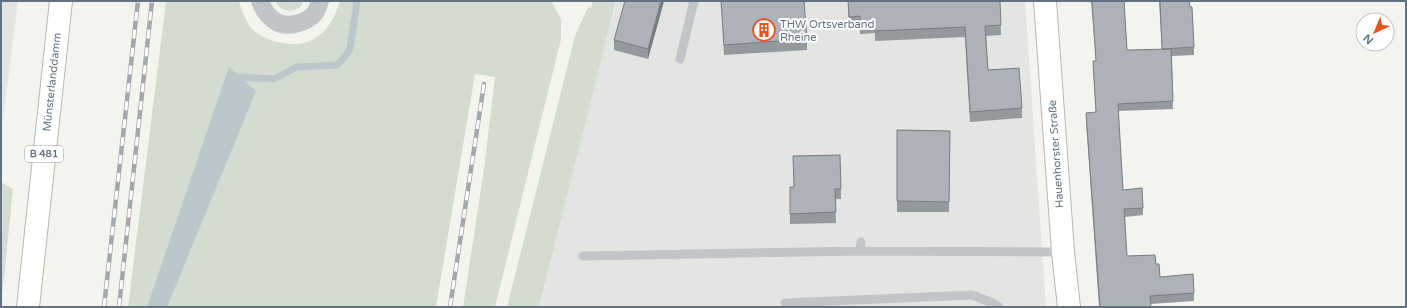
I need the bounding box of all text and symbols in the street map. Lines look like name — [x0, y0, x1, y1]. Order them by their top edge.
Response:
north arrow — [1355, 12, 1395, 52]
building icon: THW Ortsverband Rheine — [751, 17, 777, 43]
place label: THW Ortsverband Rheine — [780, 18, 874, 44]
text: N — [1361, 31, 1376, 47]
street label: Münsterlanddamm — [40, 32, 64, 132]
street label: Hauenhorster Straße — [1046, 99, 1066, 209]
road number: B 481 — [25, 146, 63, 162]

